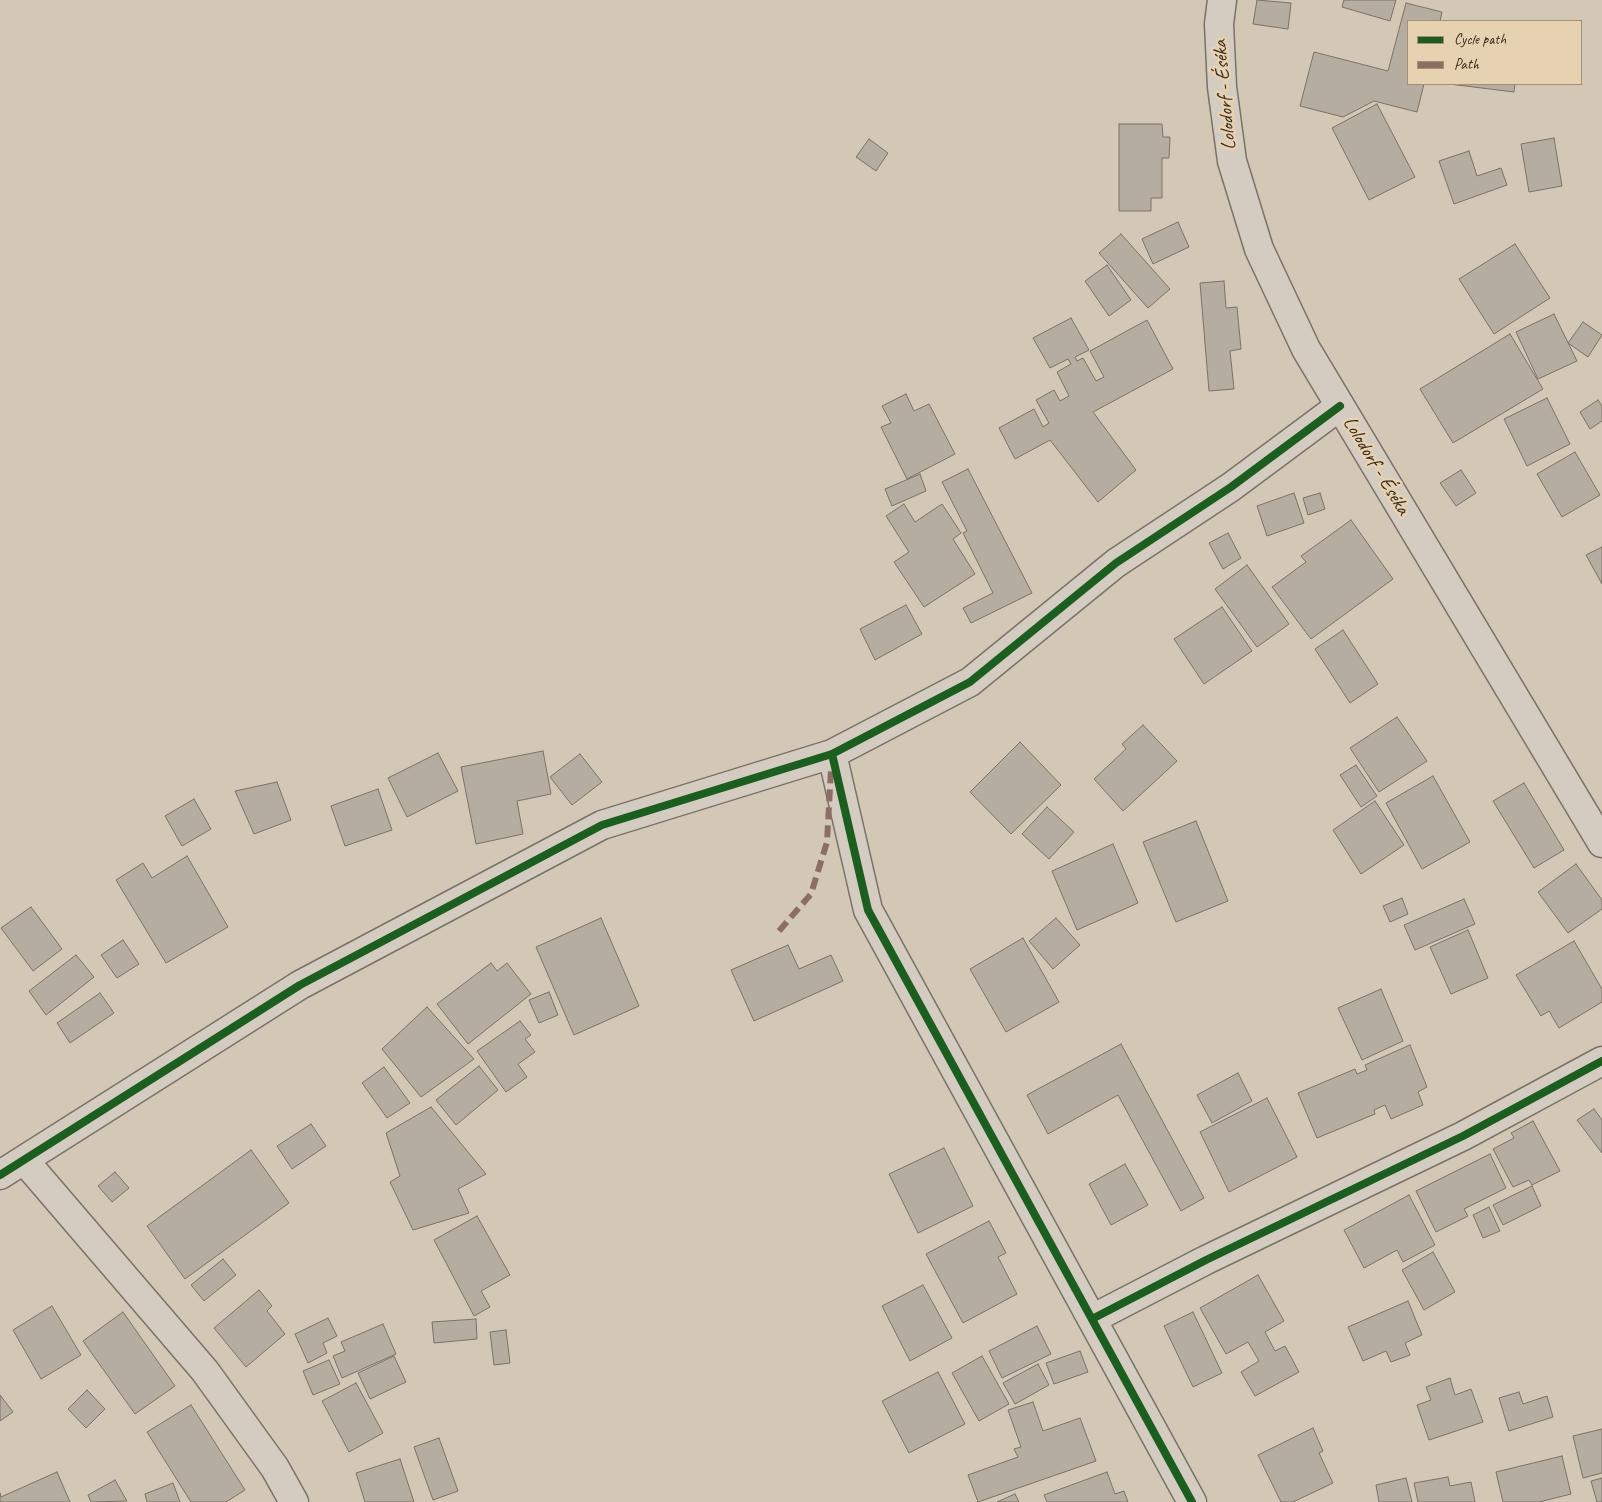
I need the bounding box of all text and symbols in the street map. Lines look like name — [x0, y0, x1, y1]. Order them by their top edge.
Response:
legend — [1407, 20, 1582, 85]
text: Cycle path — [1454, 30, 1506, 49]
street label: Lolodorf - Éséka — [1208, 39, 1242, 151]
text: Path — [1454, 55, 1479, 74]
street label: Lolodorf - Éséka — [1337, 412, 1415, 520]

